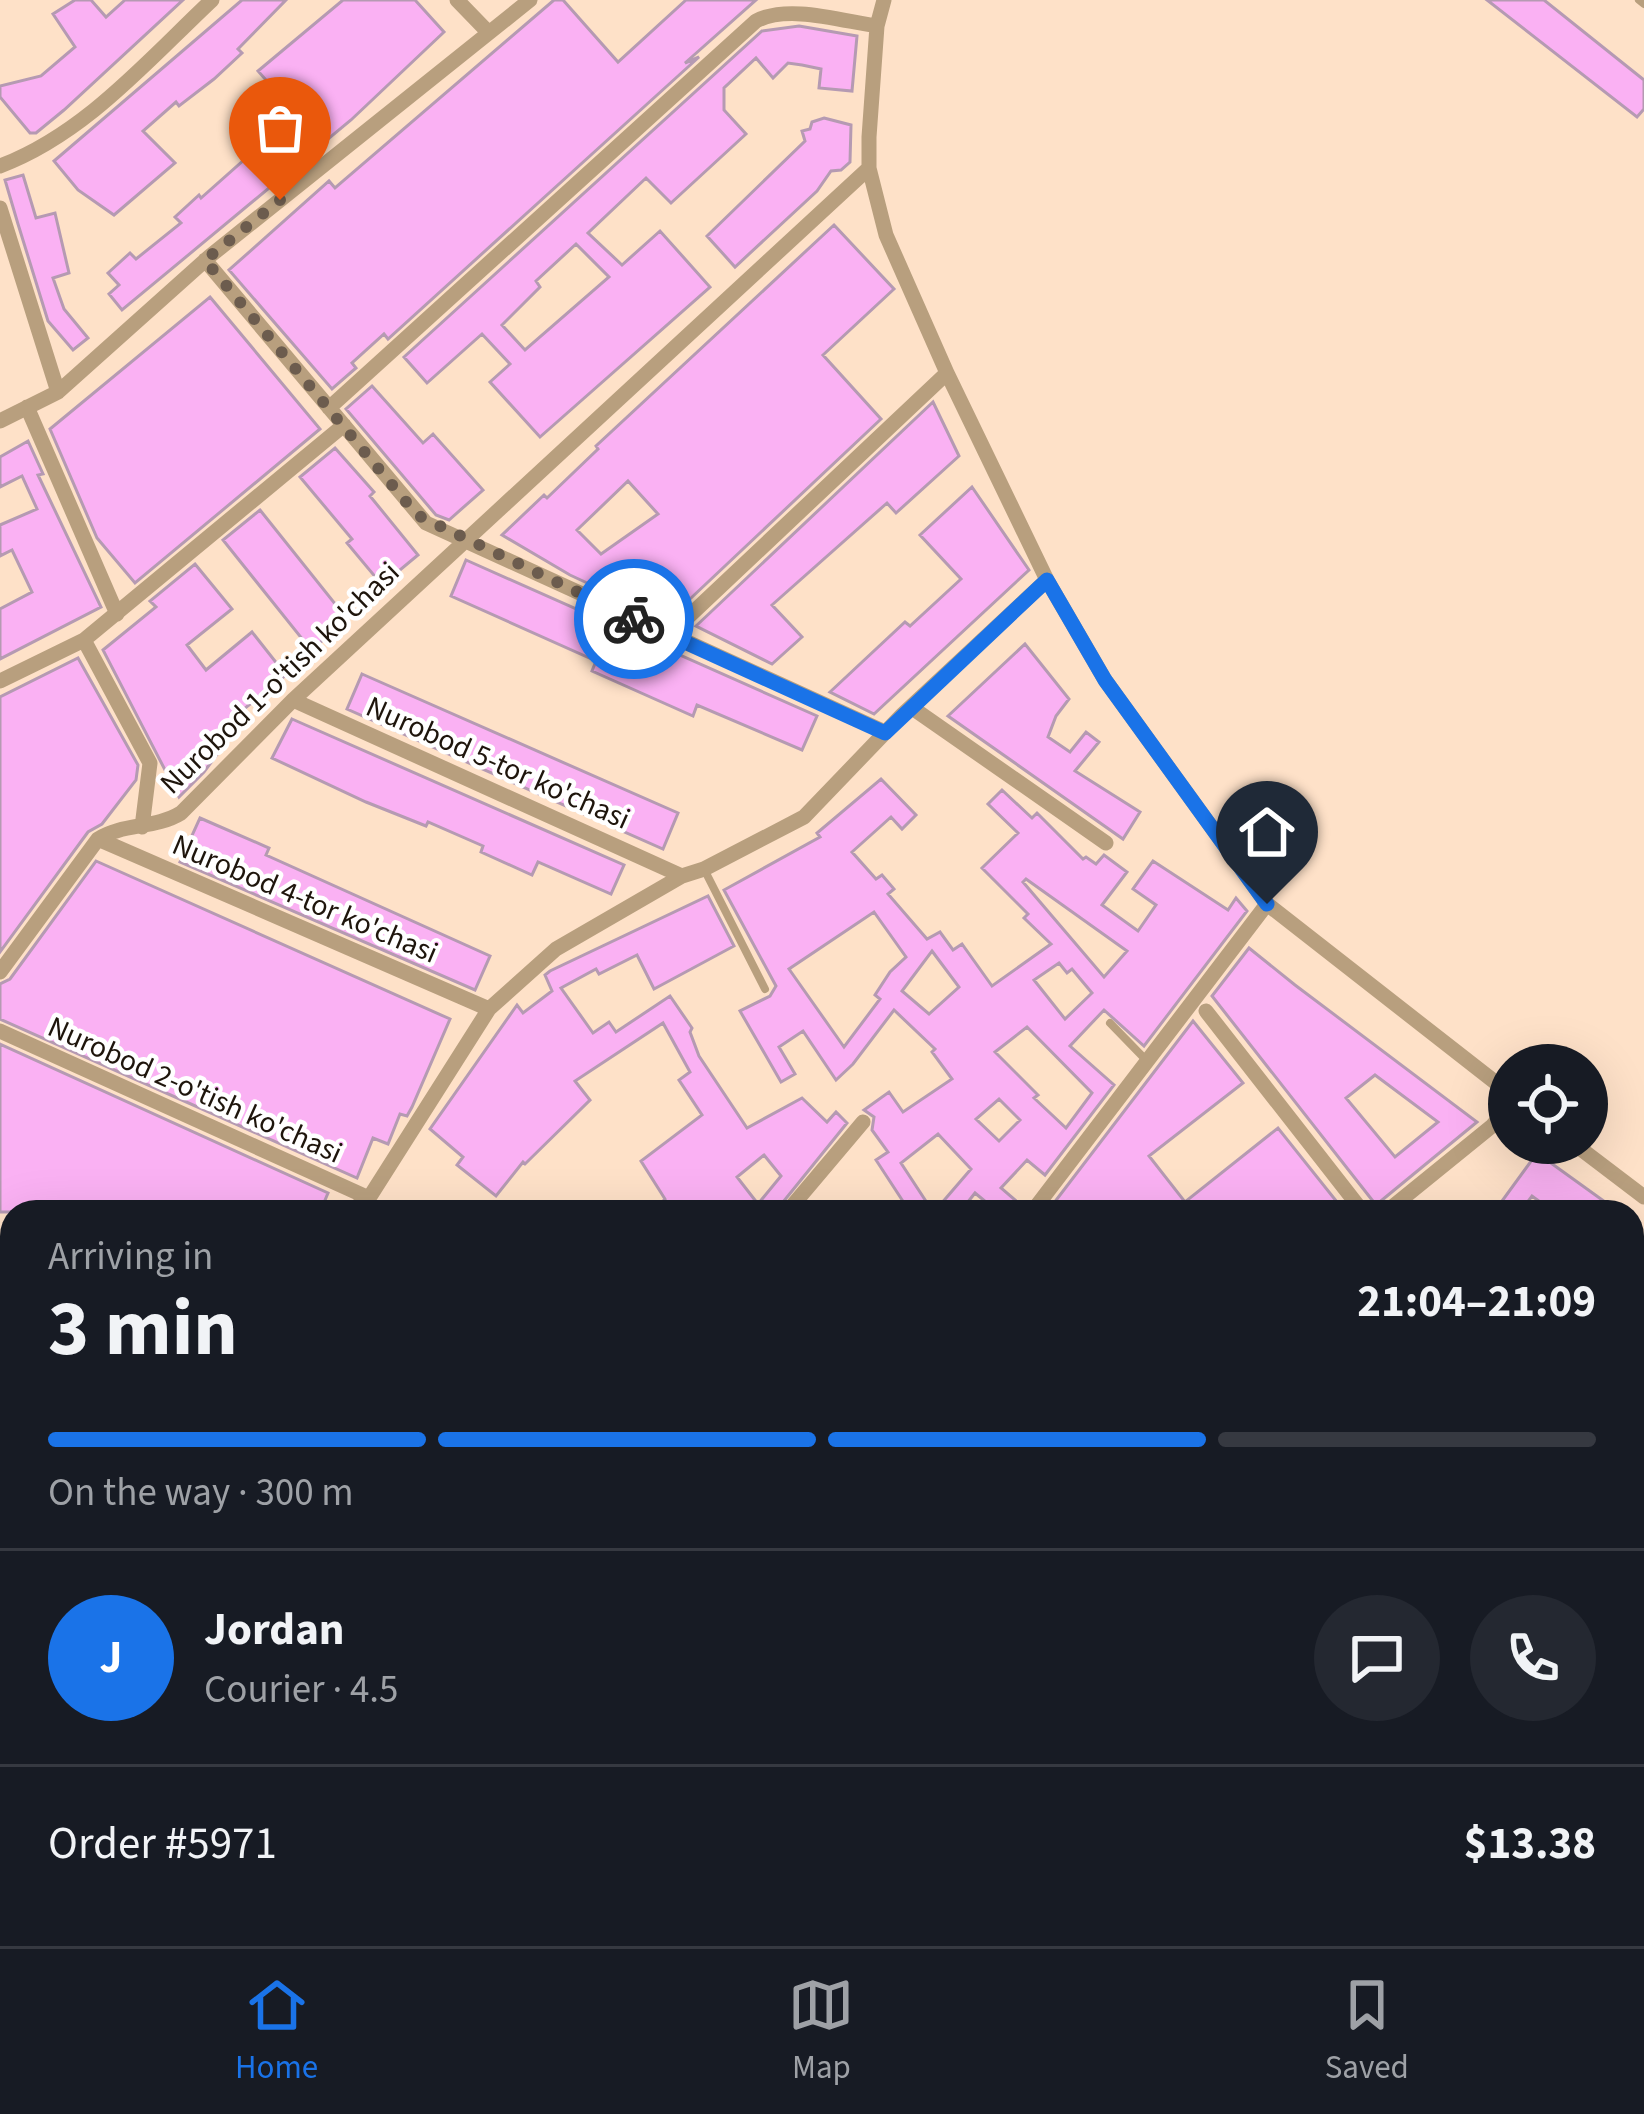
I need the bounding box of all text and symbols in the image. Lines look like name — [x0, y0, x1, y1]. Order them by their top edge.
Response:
pin — [229, 77, 331, 200]
icon: bag — [247, 95, 313, 161]
street label: Nurobod 1-o'tish ko'chasi — [151, 552, 409, 804]
courier — [574, 559, 694, 679]
icon: bike — [601, 586, 667, 652]
street label: Nurobod 5-tor ko'chasi — [359, 685, 637, 841]
pin — [1216, 781, 1318, 904]
icon: home — [1234, 799, 1300, 865]
street label: Nurobod 4-tor ko'chasi — [166, 824, 444, 974]
street label: Nurobod 2-o'tish ko'chasi — [41, 1006, 349, 1174]
map controls — [1488, 1044, 1608, 1164]
button: locate — [1488, 1044, 1608, 1164]
text: Arriving in — [48, 1229, 213, 1285]
text: 21:04–21:09 — [1357, 1270, 1596, 1334]
text: 3 min — [48, 1274, 238, 1385]
text: On the way · 300 m — [48, 1465, 354, 1521]
button: chat — [1314, 1595, 1440, 1721]
button: phone — [1470, 1595, 1596, 1721]
text: Jordan — [204, 1598, 345, 1662]
text: J — [100, 1626, 122, 1690]
text: Courier · 4.5 — [204, 1662, 398, 1718]
text: Order #5971 — [48, 1812, 277, 1876]
text: $13.38 — [1464, 1812, 1596, 1876]
tab: Home — [235, 1972, 318, 2091]
tab: Map — [788, 1972, 854, 2091]
tab: Saved — [1325, 1972, 1409, 2091]

